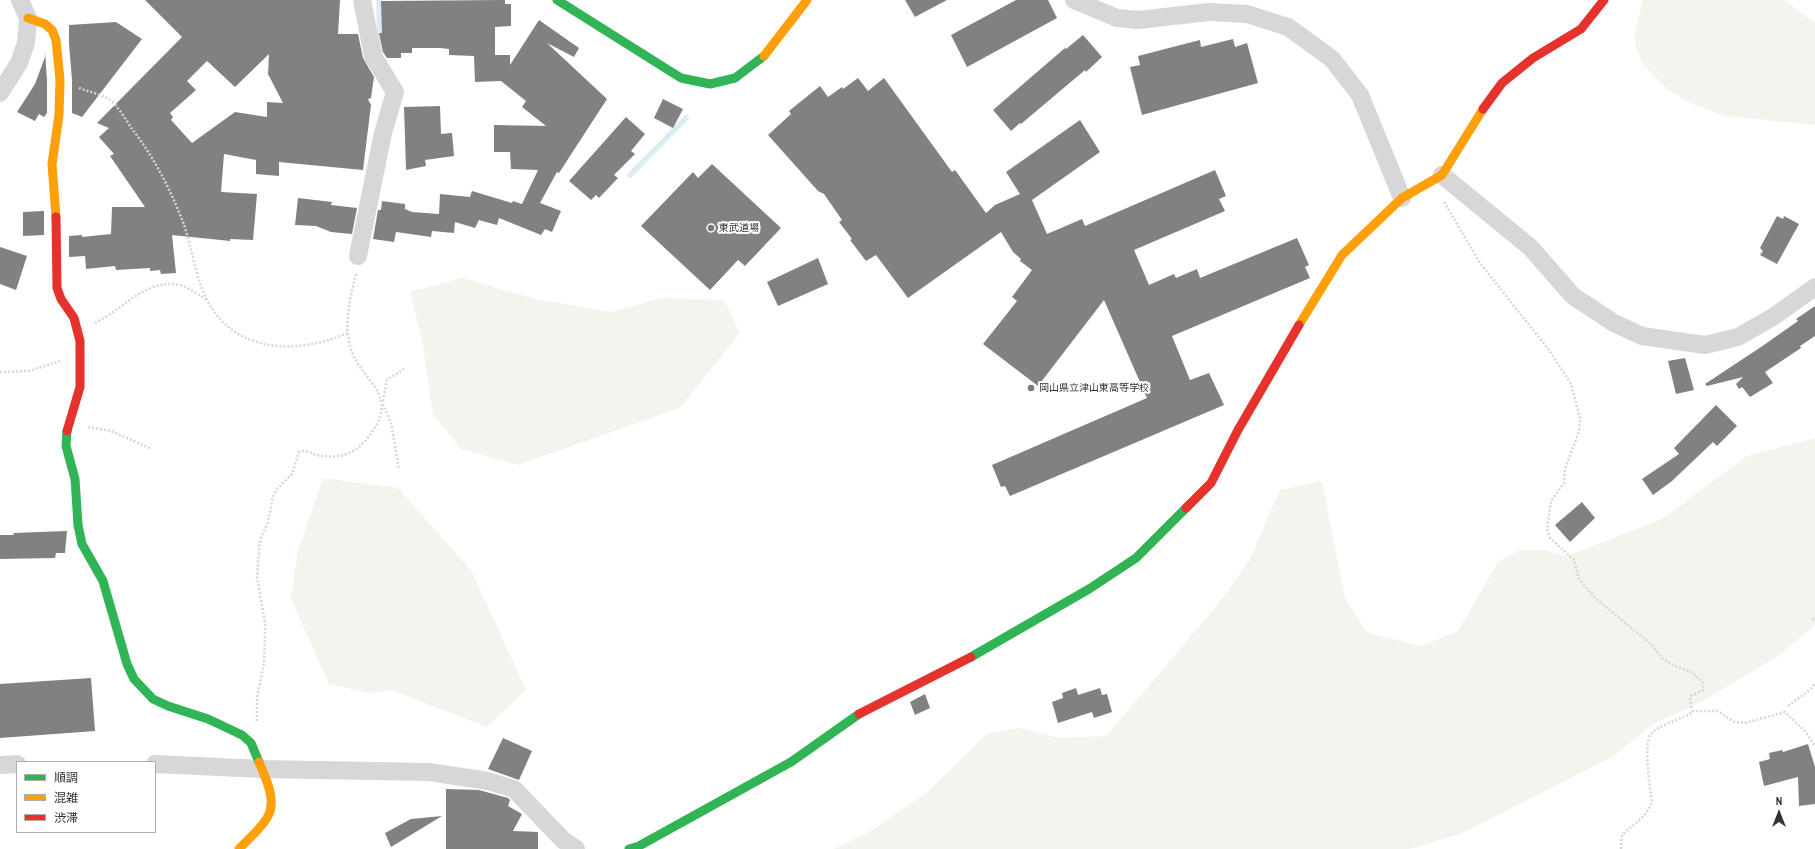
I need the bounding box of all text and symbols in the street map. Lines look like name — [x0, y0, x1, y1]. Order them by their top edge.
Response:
place label: 東武道場 — [719, 222, 759, 234]
marker: 東武道場 — [706, 223, 716, 233]
place label: 岡山県立津山東高等学校 — [1039, 382, 1149, 394]
marker: 岡山県立津山東高等学校 — [1026, 383, 1036, 393]
legend — [16, 761, 156, 833]
text: 順調 — [54, 770, 78, 786]
text: 混雑 — [54, 790, 78, 806]
north arrow — [1759, 793, 1799, 833]
text: N — [1776, 794, 1782, 808]
text: 渋滞 — [54, 810, 78, 826]

